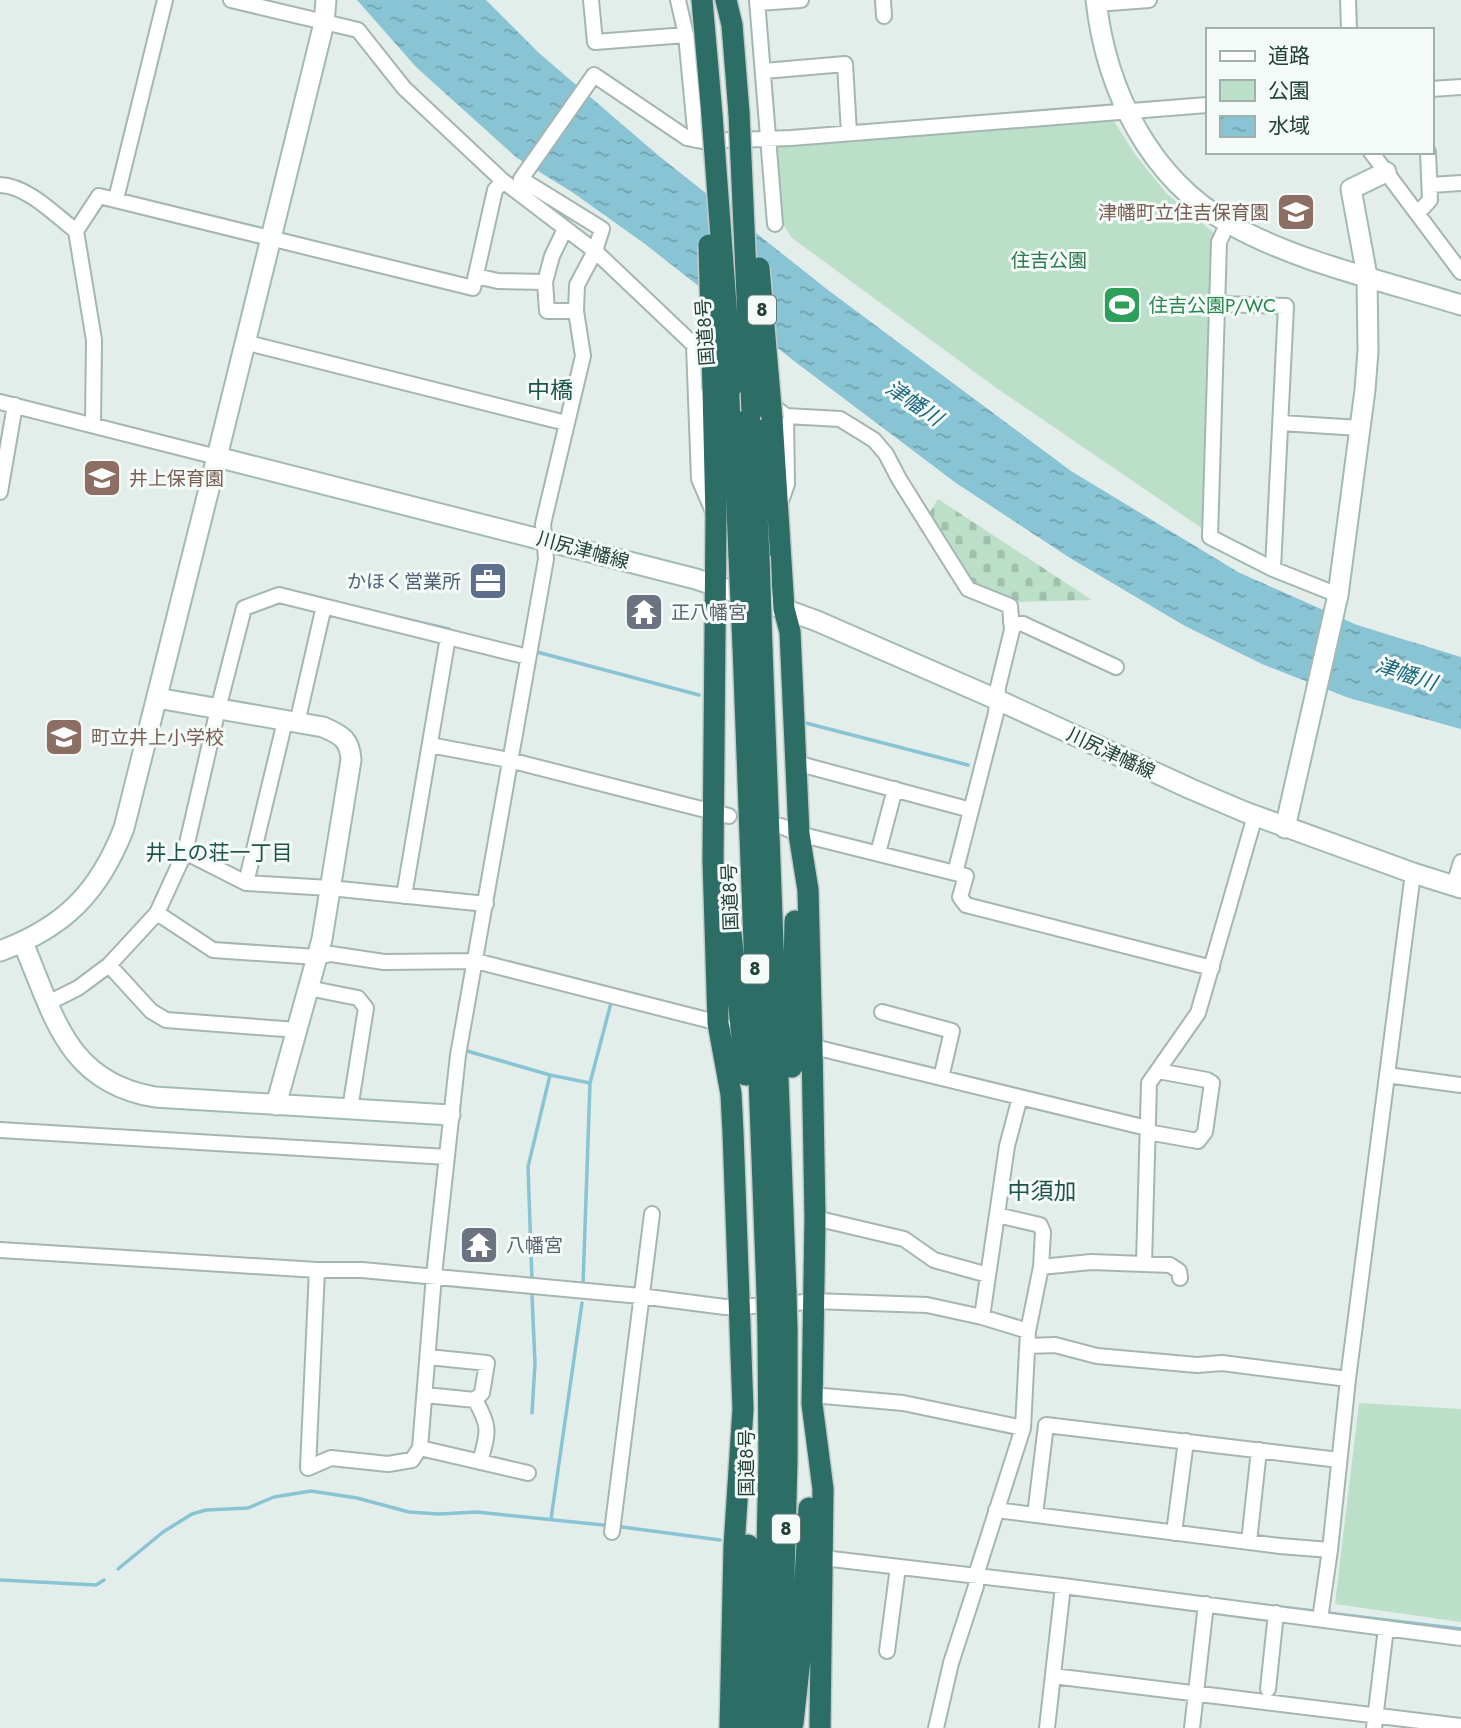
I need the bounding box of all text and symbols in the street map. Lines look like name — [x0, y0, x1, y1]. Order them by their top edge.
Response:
legend — [1206, 28, 1433, 154]
text: 道路 — [1268, 41, 1310, 71]
text: 公園 — [1268, 76, 1310, 106]
text: 水域 — [1268, 111, 1310, 141]
school or university icon: 津幡町立住吉保育園 — [1275, 191, 1317, 233]
place label: 津幡町立住吉保育園 — [1098, 199, 1269, 226]
park label: 住吉公園 — [1011, 247, 1087, 274]
sports icon: 住吉公園P/WC — [1101, 284, 1143, 326]
place label: 住吉公園P/WC — [1149, 292, 1276, 319]
road number: 8 — [748, 296, 776, 324]
street label: 国道8号 — [689, 297, 721, 367]
district label: 中橋 — [527, 373, 573, 407]
water label: 津幡川 — [879, 373, 950, 434]
school or university icon: 井上保育園 — [81, 457, 123, 499]
place label: 井上保育園 — [129, 465, 224, 492]
street label: 川尻津幡線 — [534, 525, 632, 575]
office icon: かほく営業所 — [467, 560, 509, 602]
place label: かほく営業所 — [347, 568, 461, 595]
temple icon: 正八幡宮 — [623, 591, 665, 633]
place label: 正八幡宮 — [671, 599, 747, 626]
water label: 津幡川 — [1371, 650, 1442, 699]
school or university icon: 町立井上小学校 — [43, 716, 85, 758]
street label: 川尻津幡線 — [1062, 721, 1160, 785]
place label: 町立井上小学校 — [91, 724, 224, 751]
district label: 井上の荘一丁目 — [146, 838, 293, 868]
street label: 国道8号 — [715, 863, 745, 931]
road number: 8 — [741, 954, 769, 984]
district label: 中須加 — [1008, 1174, 1077, 1208]
temple icon: 八幡宮 — [458, 1224, 500, 1266]
place label: 八幡宮 — [506, 1232, 563, 1259]
street label: 国道8号 — [733, 1429, 760, 1497]
road number: 8 — [772, 1514, 800, 1544]

